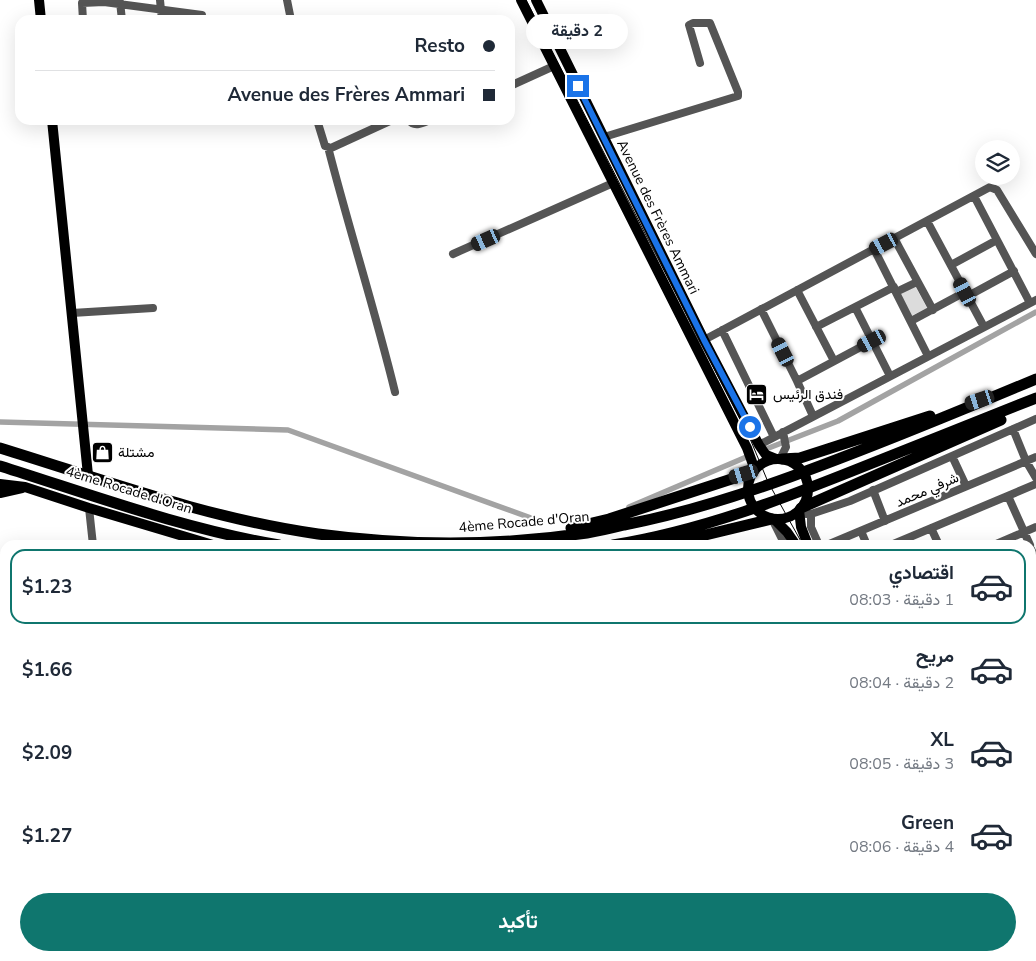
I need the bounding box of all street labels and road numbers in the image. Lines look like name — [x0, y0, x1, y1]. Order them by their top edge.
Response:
street label: Avenue des Frères Ammari — [612, 137, 704, 297]
street label: 4ème Rocade d'Oran — [63, 462, 195, 518]
street label: شرفي محمد — [892, 468, 962, 514]
street label: 4ème Rocade d'Oran — [458, 507, 590, 537]

